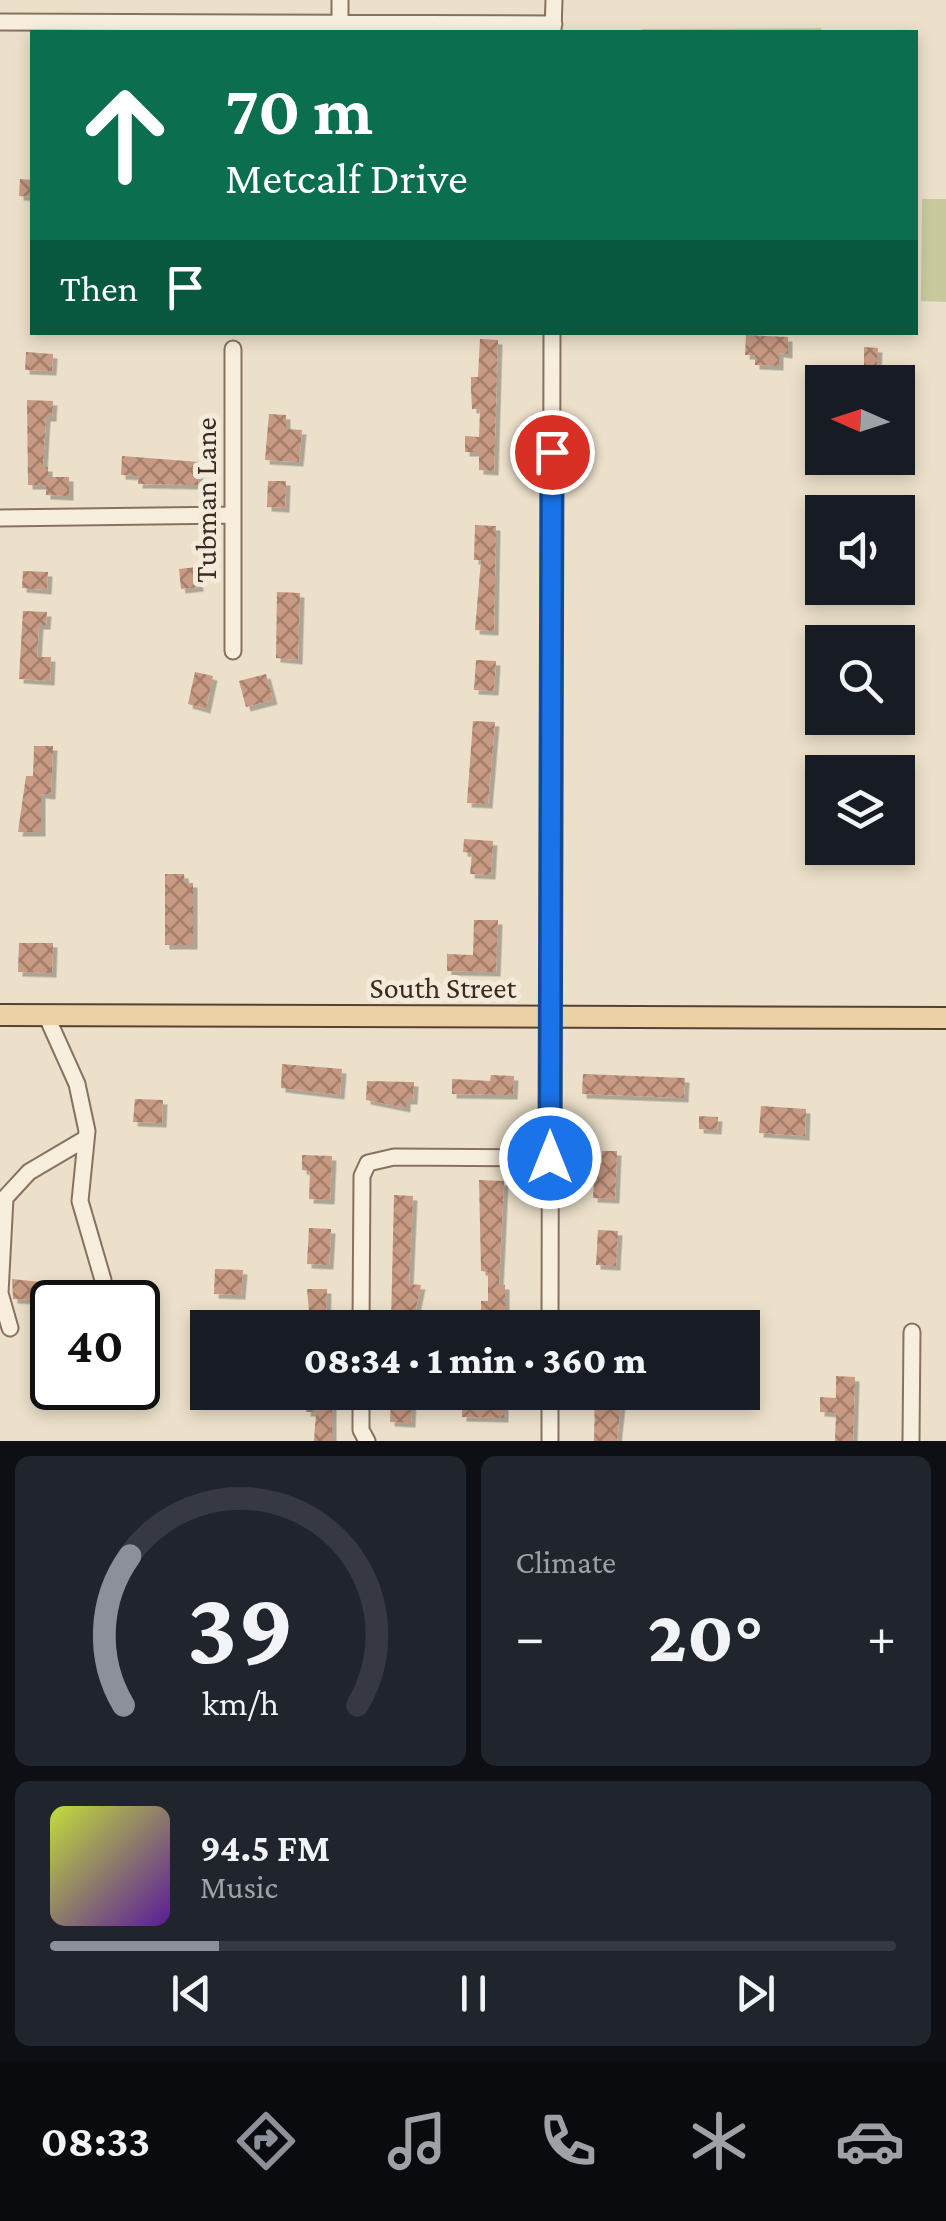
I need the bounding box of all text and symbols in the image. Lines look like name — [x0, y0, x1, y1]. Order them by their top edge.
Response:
icon: ahead — [60, 70, 190, 200]
text: 70 m — [225, 71, 373, 149]
text: Metcalf Drive — [225, 153, 468, 203]
icon: arrive — [158, 260, 213, 315]
text: Then — [60, 267, 138, 309]
north arrow — [805, 365, 915, 475]
map controls — [805, 365, 915, 865]
pin — [510, 410, 595, 495]
street label: Tubman Lane — [189, 417, 222, 583]
icon: arrive — [525, 425, 580, 480]
button: sound — [805, 495, 915, 605]
button: search — [805, 625, 915, 735]
button: layers — [805, 755, 915, 865]
street label: South Street — [370, 971, 517, 1004]
position arrow — [498, 1106, 602, 1210]
speed limit sign: 40 — [30, 1280, 160, 1410]
text: 08:34 · 1 min · 360 m — [303, 1339, 647, 1381]
text: Climate — [516, 1544, 616, 1580]
text: 39 — [186, 1570, 294, 1685]
text: 20° — [648, 1594, 764, 1677]
text: − — [516, 1606, 545, 1667]
text: + — [867, 1606, 896, 1667]
text: km/h — [202, 1683, 279, 1723]
text: 94.5 FM — [200, 1827, 330, 1869]
text: Music — [200, 1869, 278, 1905]
icon: previous — [164, 1966, 219, 2021]
icon: pause — [446, 1966, 501, 2021]
icon: next — [728, 1966, 783, 2021]
icon: directions — [231, 2106, 301, 2176]
icon: music — [382, 2106, 452, 2176]
icon: phone — [533, 2106, 603, 2176]
icon: climate — [684, 2106, 754, 2176]
icon: car — [835, 2106, 905, 2176]
text: 08:33 — [41, 2116, 150, 2166]

